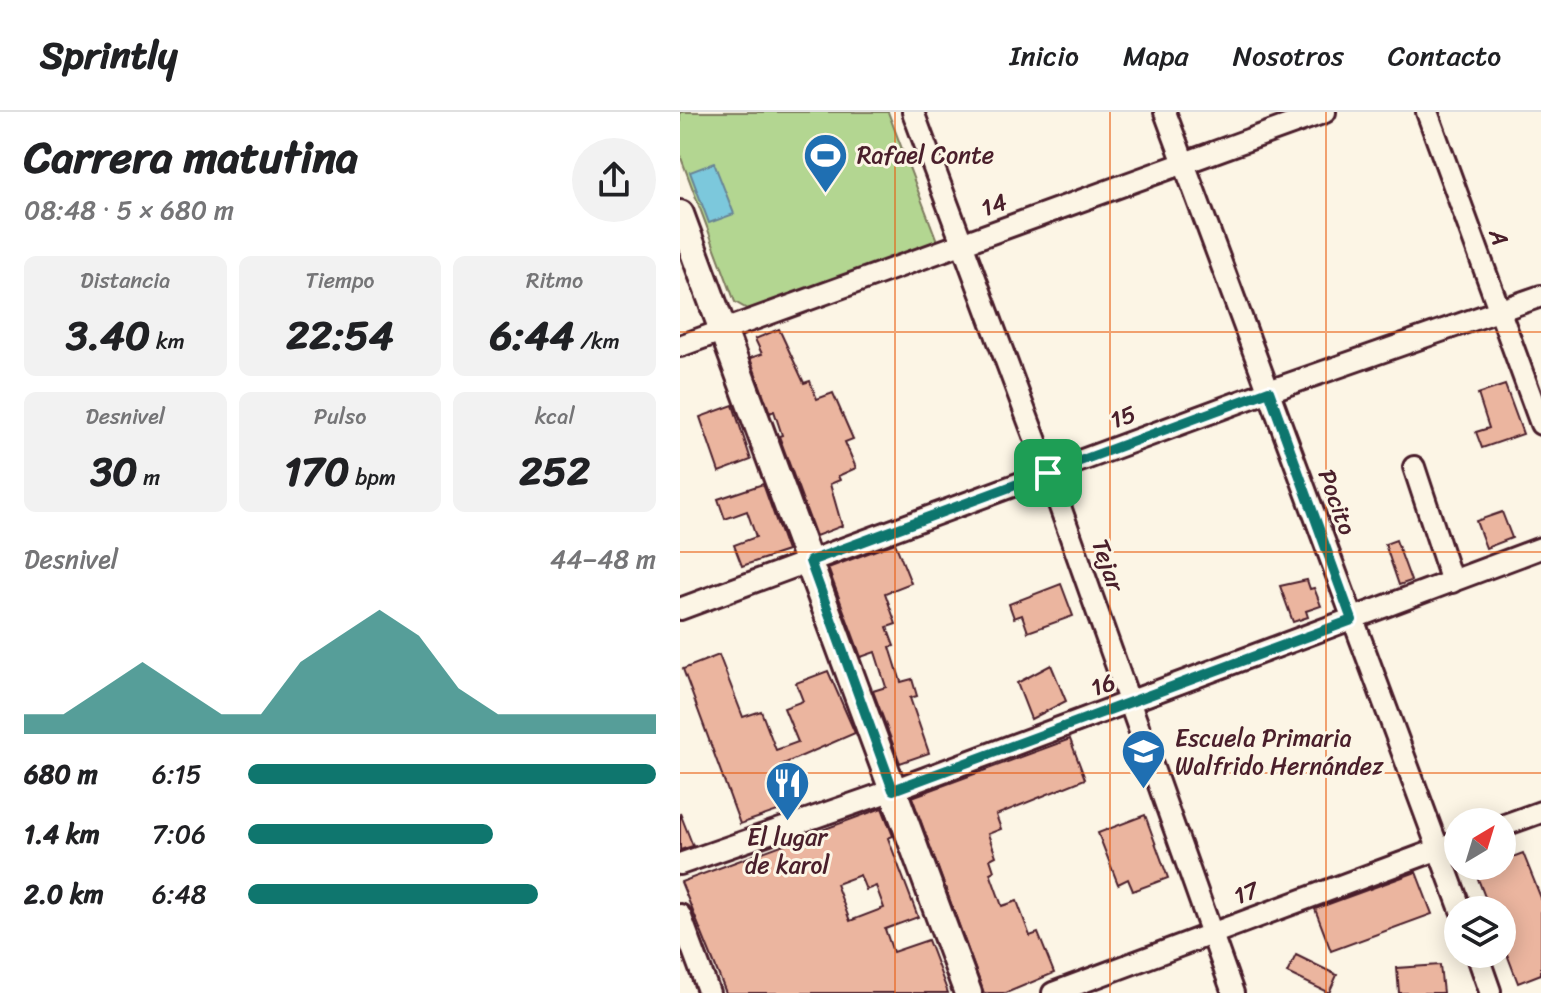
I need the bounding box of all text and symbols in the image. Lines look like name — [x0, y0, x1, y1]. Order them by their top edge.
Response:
text: Sprintly — [40, 22, 178, 89]
text: Inicio — [1009, 31, 1079, 80]
text: Mapa — [1123, 31, 1189, 80]
text: Nosotros — [1233, 31, 1344, 80]
text: Contacto — [1388, 31, 1501, 80]
text: Carrera matutina — [24, 118, 358, 196]
sports icon: Rafael Conte — [802, 131, 850, 194]
place label: Rafael Conte — [857, 134, 994, 176]
button: share — [572, 138, 656, 222]
street label: 14 — [975, 181, 1013, 229]
text: 08:48 · 5 × 680 m — [24, 187, 234, 233]
street label: A — [1476, 222, 1521, 251]
text: Distancia — [80, 261, 170, 300]
text: Tiempo — [305, 261, 375, 300]
text: Ritmo — [526, 261, 583, 300]
text: 3.40 — [66, 300, 150, 371]
text: 22:54 — [286, 300, 394, 371]
text: 6:44 — [490, 300, 574, 371]
text: km — [150, 322, 185, 361]
text: /km — [574, 322, 620, 361]
street label: 15 — [1104, 393, 1142, 441]
text: Desnivel — [86, 397, 165, 436]
text: Pulso — [314, 397, 366, 436]
text: kcal — [535, 397, 575, 436]
text: 30 — [90, 436, 138, 507]
text: 170 — [284, 436, 349, 507]
text: 252 — [519, 436, 590, 507]
pin — [1014, 439, 1082, 507]
icon: arrive — [1026, 451, 1070, 495]
text: m — [138, 458, 160, 497]
text: bpm — [349, 458, 396, 497]
street label: Pocito — [1306, 463, 1368, 541]
street label: Tejar — [1079, 533, 1137, 599]
text: Desnivel — [24, 536, 118, 582]
text: 44–48 m — [550, 536, 656, 582]
street label: 16 — [1085, 661, 1121, 709]
place label: Escuela Primaria Walfrido Hernández — [1175, 717, 1384, 787]
school or university icon: Escuela Primaria Walfrido Hernández — [1120, 728, 1168, 791]
text: 680 m — [24, 751, 98, 797]
text: 6:15 — [152, 751, 202, 797]
restaurant icon: El lugar de karol — [763, 759, 811, 822]
north arrow — [1444, 808, 1516, 880]
map controls — [1444, 808, 1516, 968]
text: 1.4 km — [24, 811, 100, 857]
text: 7:06 — [152, 811, 206, 857]
place label: El lugar de karol — [745, 816, 830, 886]
street label: 17 — [1227, 869, 1266, 917]
text: 2.0 km — [24, 871, 104, 917]
text: 6:48 — [152, 871, 207, 917]
button: layers — [1444, 896, 1516, 968]

